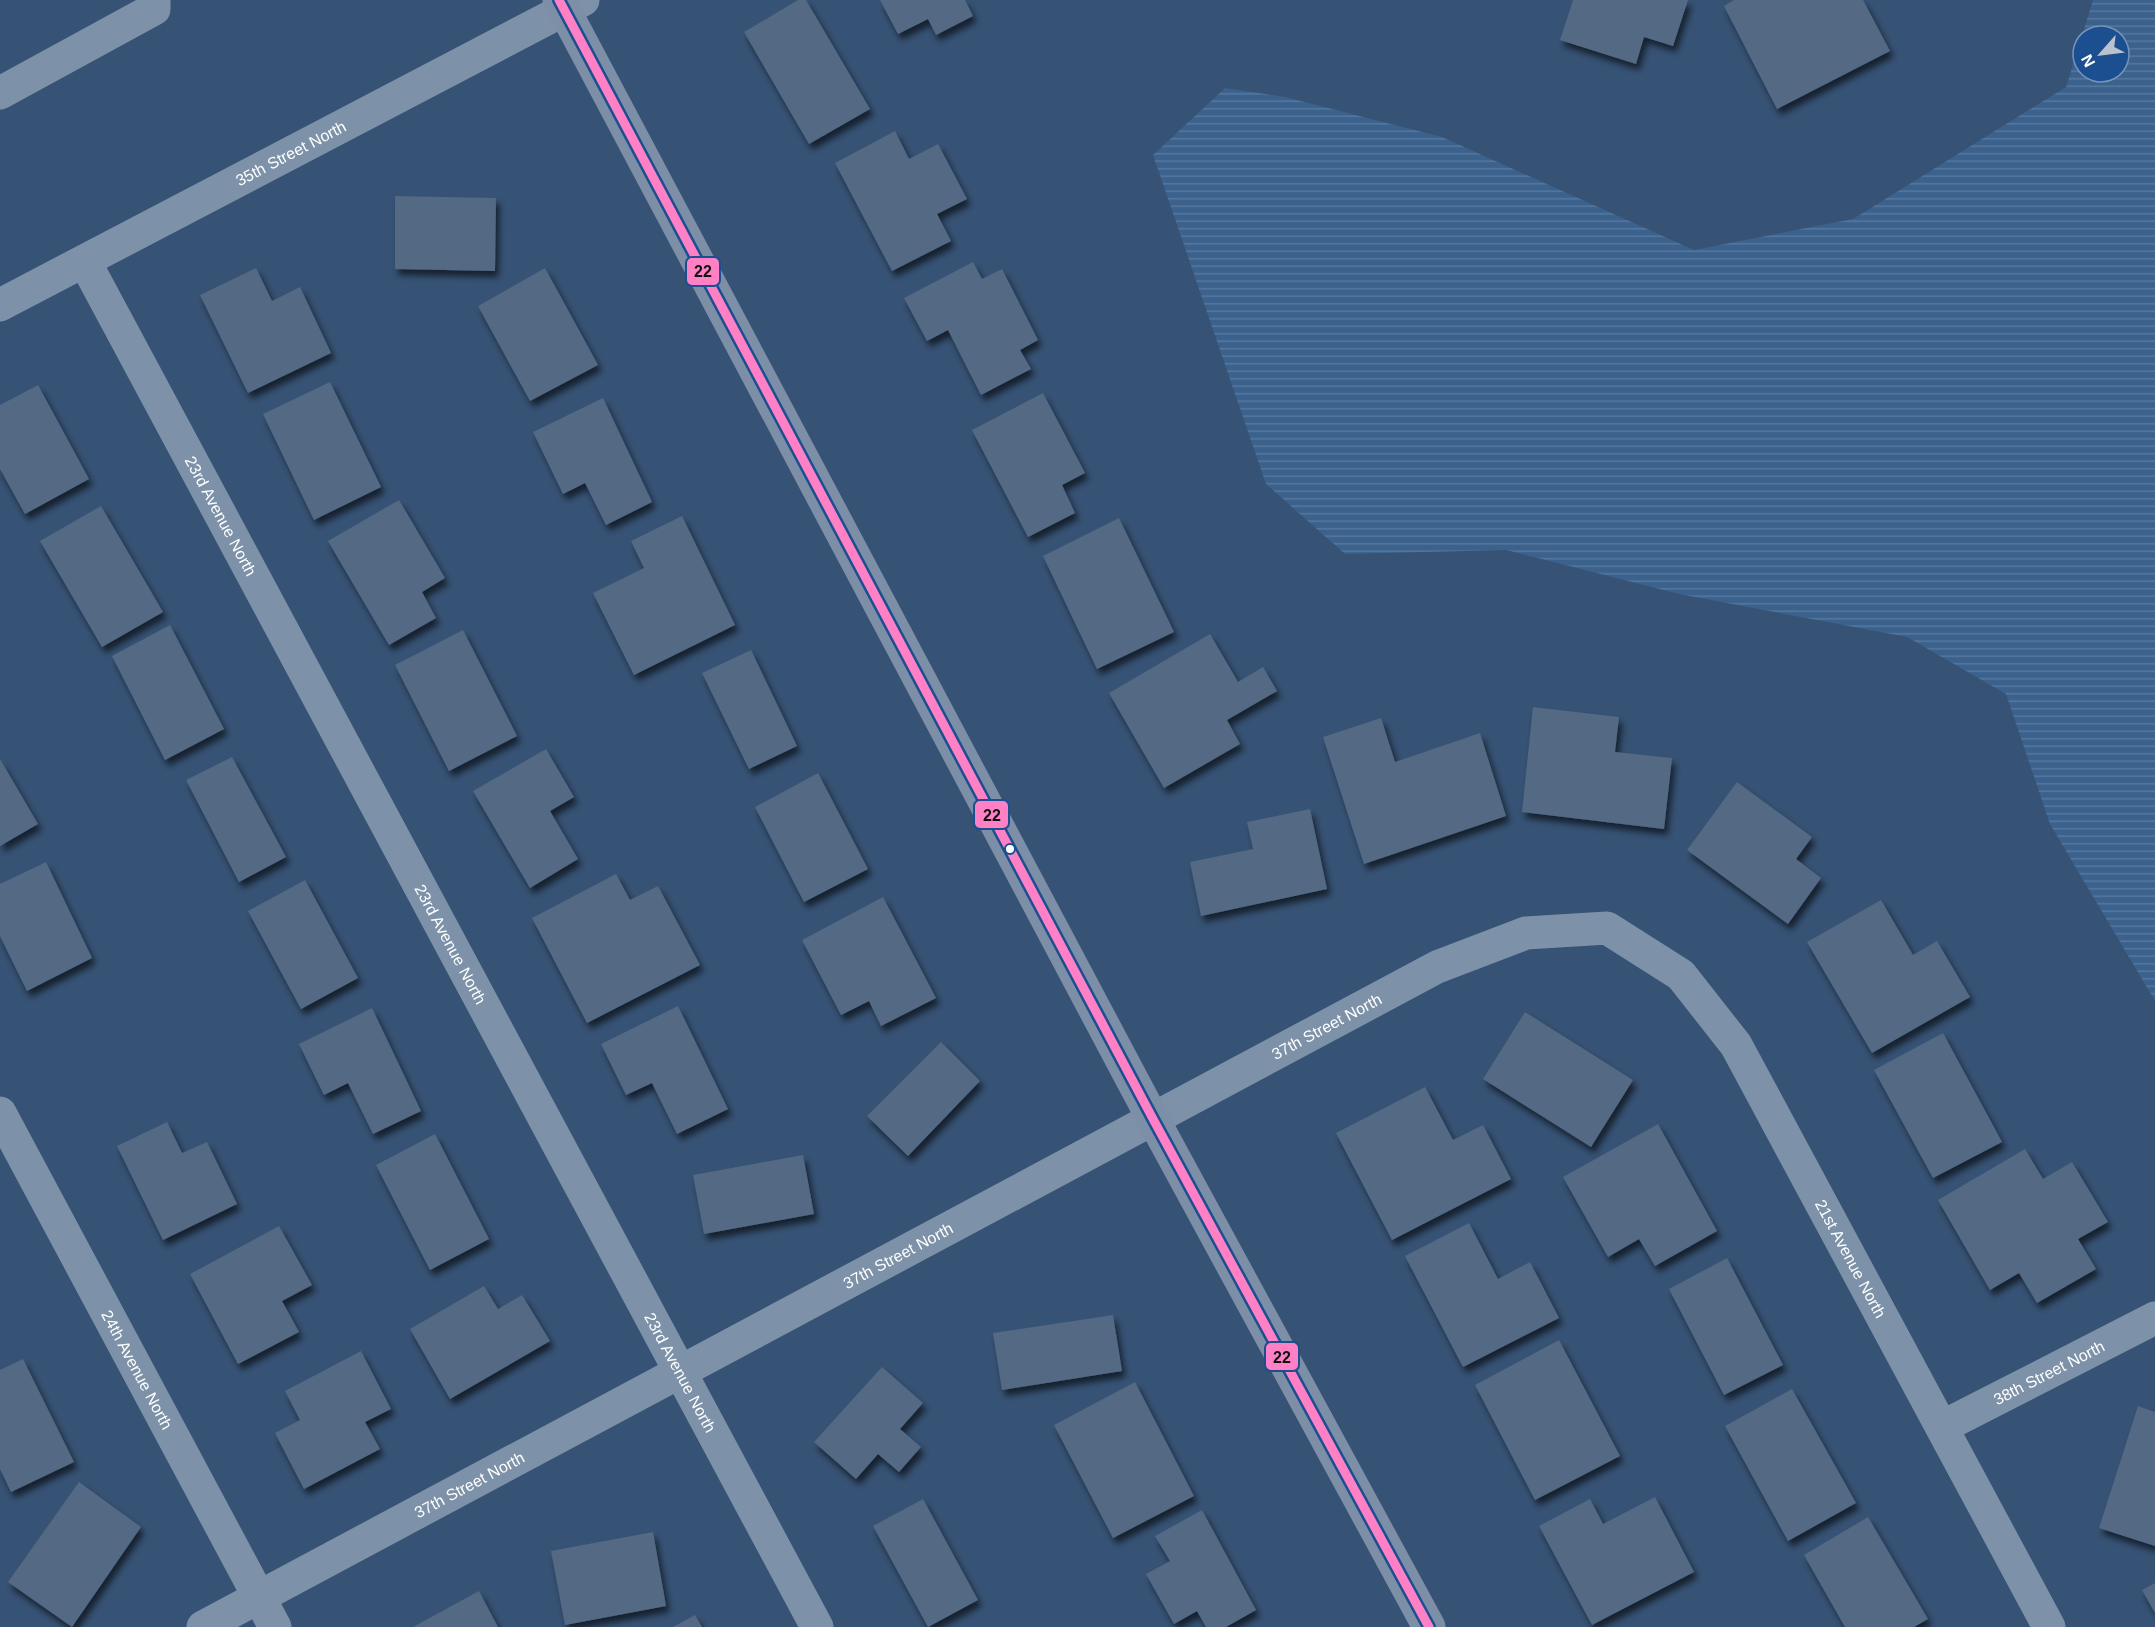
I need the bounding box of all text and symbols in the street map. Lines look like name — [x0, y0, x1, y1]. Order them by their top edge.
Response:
north arrow — [2071, 24, 2131, 84]
text: N — [2078, 52, 2098, 70]
street label: 35th Street North — [233, 117, 349, 189]
line badge: 22 — [686, 257, 720, 286]
text: 22 — [694, 263, 712, 280]
street label: 23rd Avenue North — [182, 453, 260, 579]
line badge: 22 — [974, 800, 1009, 829]
text: 22 — [983, 807, 1001, 824]
unlabelled marker — [1004, 843, 1016, 855]
street label: 23rd Avenue North — [412, 881, 490, 1007]
street label: 37th Street North — [1269, 990, 1384, 1062]
street label: 21st Avenue North — [1812, 1197, 1889, 1320]
street label: 37th Street North — [840, 1219, 956, 1292]
street label: 24th Avenue North — [99, 1307, 176, 1432]
street label: 23rd Avenue North — [641, 1310, 719, 1435]
street label: 38th Street North — [1991, 1337, 2107, 1408]
line badge: 22 — [1265, 1342, 1299, 1371]
text: 22 — [1273, 1349, 1291, 1366]
street label: 37th Street North — [412, 1448, 527, 1521]

